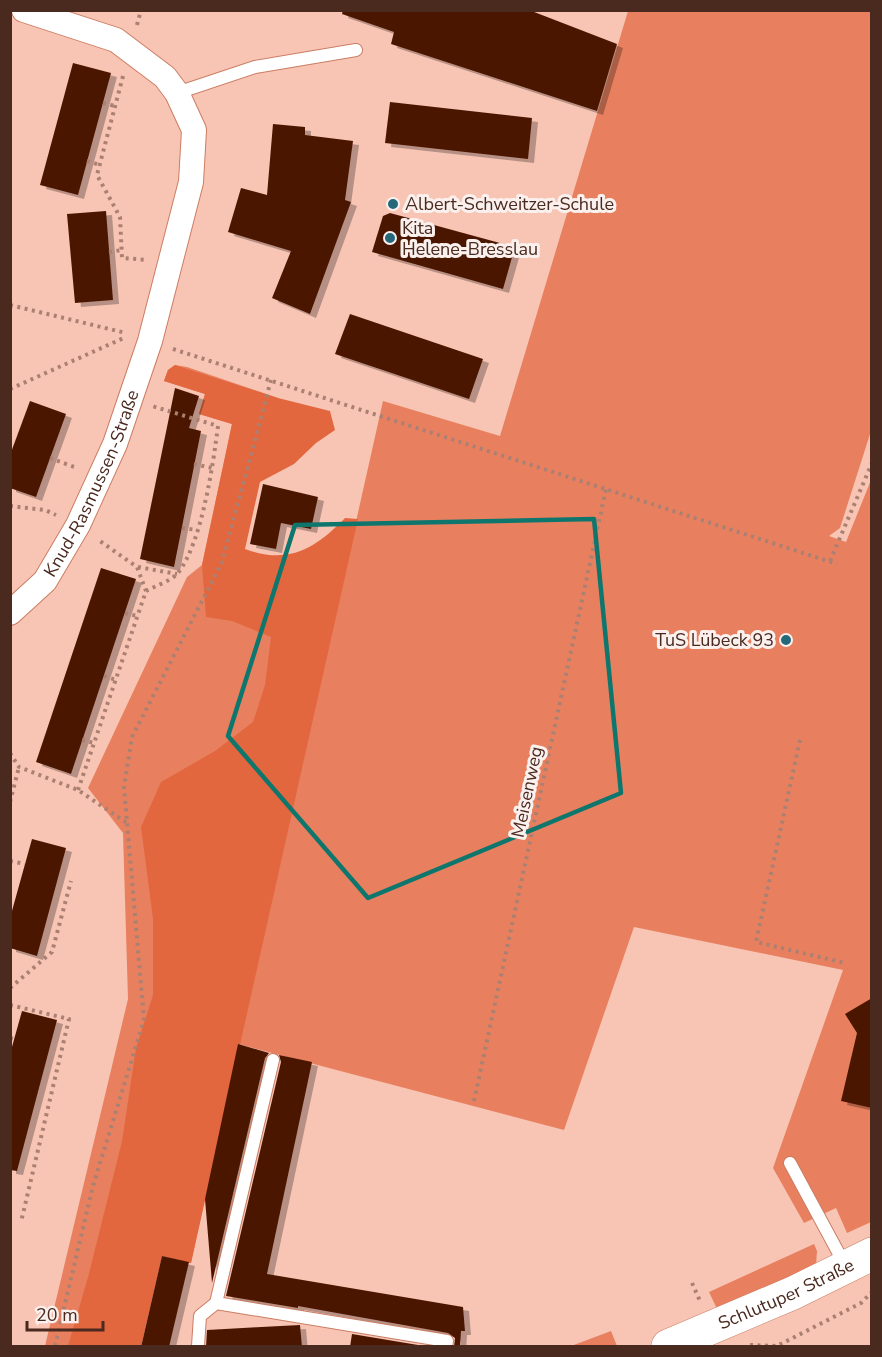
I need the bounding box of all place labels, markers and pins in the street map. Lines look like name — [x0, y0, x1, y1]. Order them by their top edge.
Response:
place label: Albert-Schweitzer-Schule — [405, 192, 614, 216]
marker: Albert-Schweitzer-Schule — [386, 197, 400, 211]
place label: Kita Helene-Bresslau — [402, 216, 538, 261]
marker: Kita Helene-Bresslau — [383, 231, 397, 245]
place label: TuS Lübeck 93 — [655, 628, 774, 652]
marker: TuS Lübeck 93 — [779, 633, 793, 647]

